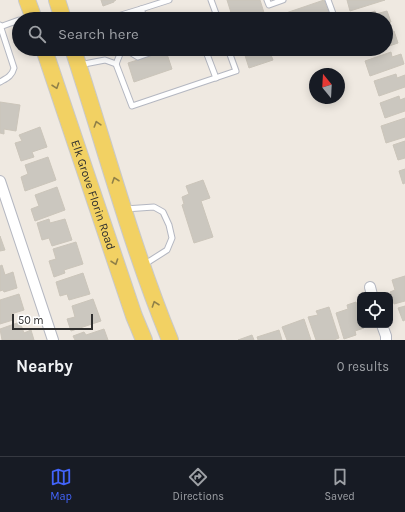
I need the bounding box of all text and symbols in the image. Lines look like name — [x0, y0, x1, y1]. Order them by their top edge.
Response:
search box — [12, 12, 393, 56]
icon: search — [26, 23, 48, 45]
text: Search here — [58, 25, 139, 43]
north arrow — [309, 68, 345, 104]
one-way arrow — [51, 82, 60, 89]
one-way arrow — [93, 120, 102, 127]
street label: Elk Grove Florin Road — [68, 138, 118, 252]
one-way arrow — [111, 177, 119, 184]
one-way arrow — [111, 259, 119, 266]
map controls — [357, 292, 393, 328]
button: locate — [357, 292, 393, 328]
one-way arrow — [152, 300, 160, 307]
scale bar — [12, 312, 93, 331]
text: 50 m — [18, 314, 44, 327]
text: Nearby — [16, 356, 73, 376]
text: 0 results — [337, 359, 389, 374]
tab: Map — [50, 466, 72, 503]
tab: Directions — [172, 466, 224, 503]
tab: Saved — [324, 466, 355, 503]

